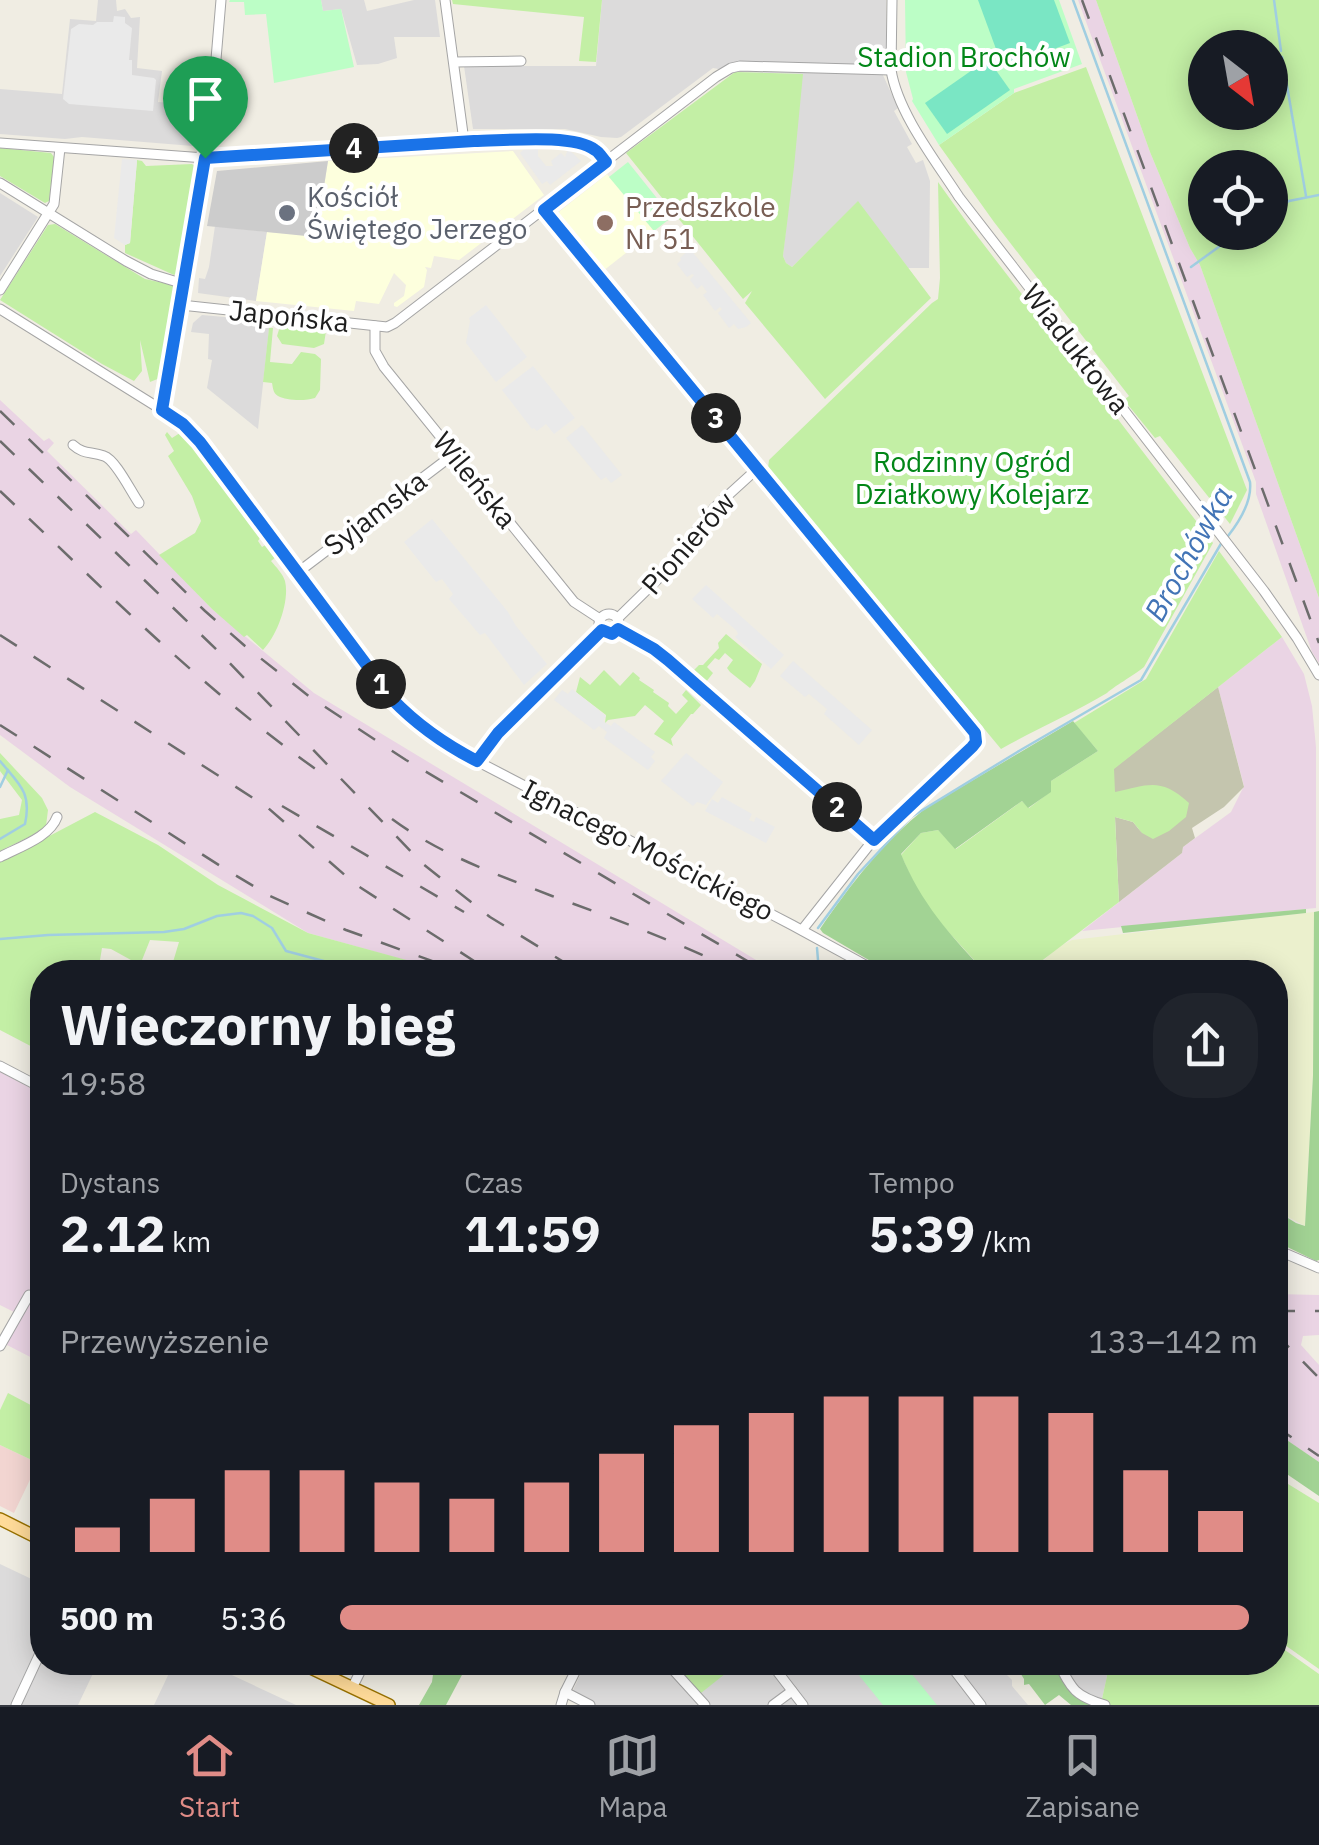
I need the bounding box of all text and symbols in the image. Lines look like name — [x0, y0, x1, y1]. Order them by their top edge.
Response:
north arrow — [1188, 30, 1288, 130]
map controls — [1188, 30, 1288, 250]
park label: Stadion Brochów — [857, 38, 1071, 75]
pin — [163, 56, 248, 159]
icon: arrive — [178, 71, 233, 126]
pin: 4 — [329, 123, 379, 173]
text: 4 — [346, 129, 362, 166]
button: locate — [1188, 150, 1288, 250]
place label: Kościół Świętego Jerzego — [307, 178, 527, 247]
place label: Przedszkole Nr 51 — [625, 188, 776, 257]
marker: Kościół Świętego Jerzego — [276, 202, 298, 224]
marker: Przedszkole Nr 51 — [594, 212, 616, 234]
street label: Wiaduktowa — [1014, 276, 1139, 421]
street label: Japońska — [227, 291, 351, 340]
pin: 3 — [691, 393, 741, 443]
text: 3 — [708, 399, 724, 436]
street label: Wileńska — [425, 424, 526, 536]
park label: Rodzinny Ogród Działkowy Kolejarz — [855, 443, 1089, 512]
street label: Syjamska — [316, 462, 434, 563]
water label: Brochówka — [1135, 479, 1241, 628]
street label: Pionierów — [633, 483, 743, 602]
pin: 1 — [356, 659, 406, 709]
text: 1 — [373, 665, 389, 702]
street label: Ignacego Mościckiego — [516, 770, 780, 929]
pin: 2 — [812, 782, 862, 832]
text: 2 — [829, 788, 845, 825]
text: Wieczorny bieg — [60, 989, 455, 1060]
button: share — [1153, 993, 1258, 1098]
text: 19:58 — [60, 1062, 146, 1104]
text: Dystans — [60, 1164, 160, 1201]
text: Czas — [464, 1164, 523, 1201]
text: Tempo — [869, 1164, 955, 1201]
text: 2.12 — [60, 1201, 166, 1266]
text: 11:59 — [464, 1201, 601, 1266]
text: 5:39 — [869, 1201, 975, 1266]
text: km — [166, 1223, 211, 1260]
text: /km — [975, 1223, 1032, 1260]
text: Przewyższenie — [60, 1320, 269, 1362]
text: 133–142 m — [1088, 1320, 1258, 1362]
text: 500 m — [60, 1597, 154, 1639]
text: 5:36 — [220, 1597, 287, 1639]
tab: Start — [179, 1728, 240, 1825]
tab: Mapa — [599, 1728, 667, 1825]
tab: Zapisane — [1026, 1728, 1140, 1825]

